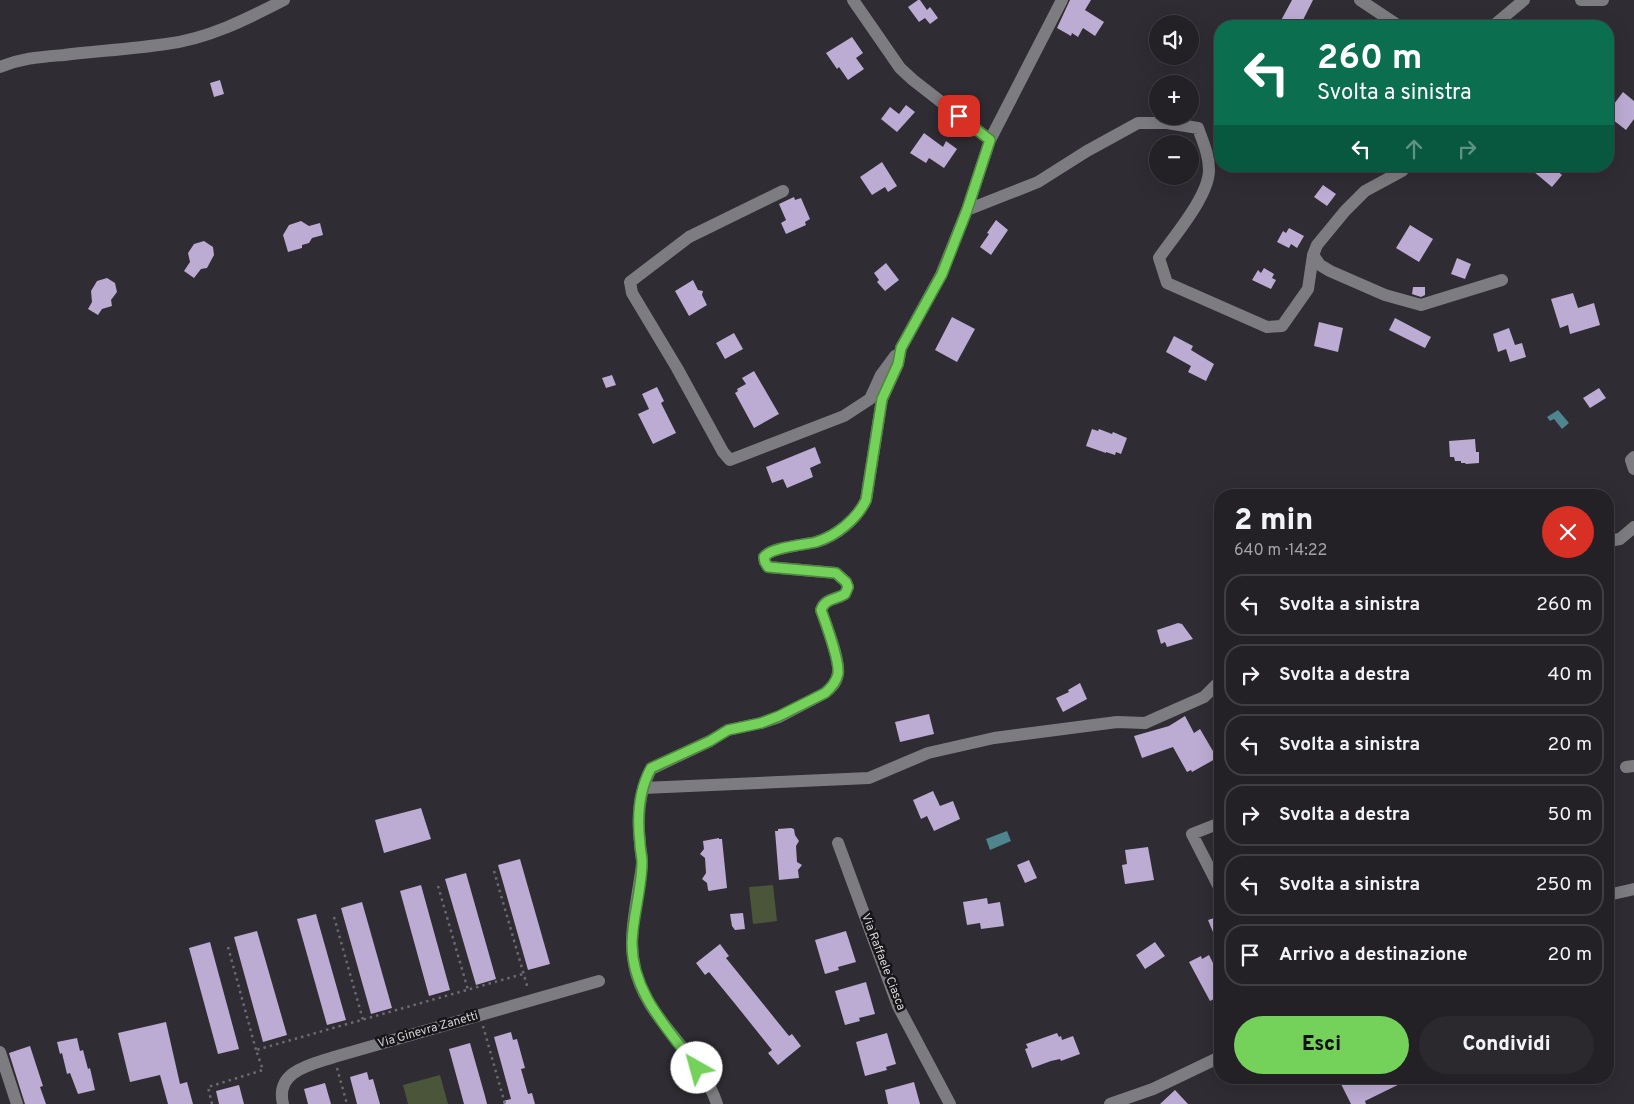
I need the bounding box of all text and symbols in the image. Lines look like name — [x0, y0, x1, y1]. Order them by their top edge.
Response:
map controls — [1149, 15, 1199, 185]
button: sound — [1149, 15, 1199, 65]
text: 260 m — [1317, 37, 1422, 81]
icon: left — [1234, 40, 1299, 105]
button: + — [1149, 75, 1199, 125]
text: Svolta a sinistra — [1317, 80, 1472, 107]
pin — [938, 95, 980, 137]
icon: arrive — [945, 102, 973, 130]
button: − — [1149, 135, 1199, 185]
icon: left — [1347, 135, 1375, 163]
icon: ahead — [1400, 135, 1428, 163]
icon: right — [1453, 135, 1481, 163]
text: 2 min — [1234, 503, 1313, 540]
button: close — [1542, 506, 1594, 558]
text: 640 m · 14:22 — [1234, 541, 1327, 561]
icon: left — [1236, 591, 1264, 619]
text: Svolta a sinistra — [1279, 593, 1420, 617]
text: 260 m — [1536, 593, 1592, 617]
icon: right — [1236, 661, 1264, 689]
text: Svolta a destra — [1279, 663, 1410, 687]
text: 40 m — [1547, 663, 1592, 687]
icon: left — [1236, 731, 1264, 759]
text: Svolta a sinistra — [1279, 733, 1420, 757]
text: 20 m — [1548, 733, 1592, 757]
icon: right — [1236, 801, 1264, 829]
text: Svolta a destra — [1279, 803, 1410, 827]
text: 50 m — [1547, 803, 1592, 827]
icon: left — [1236, 871, 1264, 899]
text: Svolta a sinistra — [1279, 873, 1420, 897]
text: 250 m — [1536, 873, 1592, 897]
street label: Via Raffaele Ciasca — [857, 911, 909, 1013]
icon: arrive — [1236, 941, 1264, 969]
text: Arrivo a destinazione — [1279, 943, 1468, 967]
text: 20 m — [1548, 943, 1592, 967]
street label: Via Ginevra Zanetti — [376, 1008, 480, 1052]
button: Esci — [1234, 1016, 1409, 1074]
button: Condividi — [1419, 1016, 1594, 1074]
position arrow — [670, 1041, 722, 1093]

